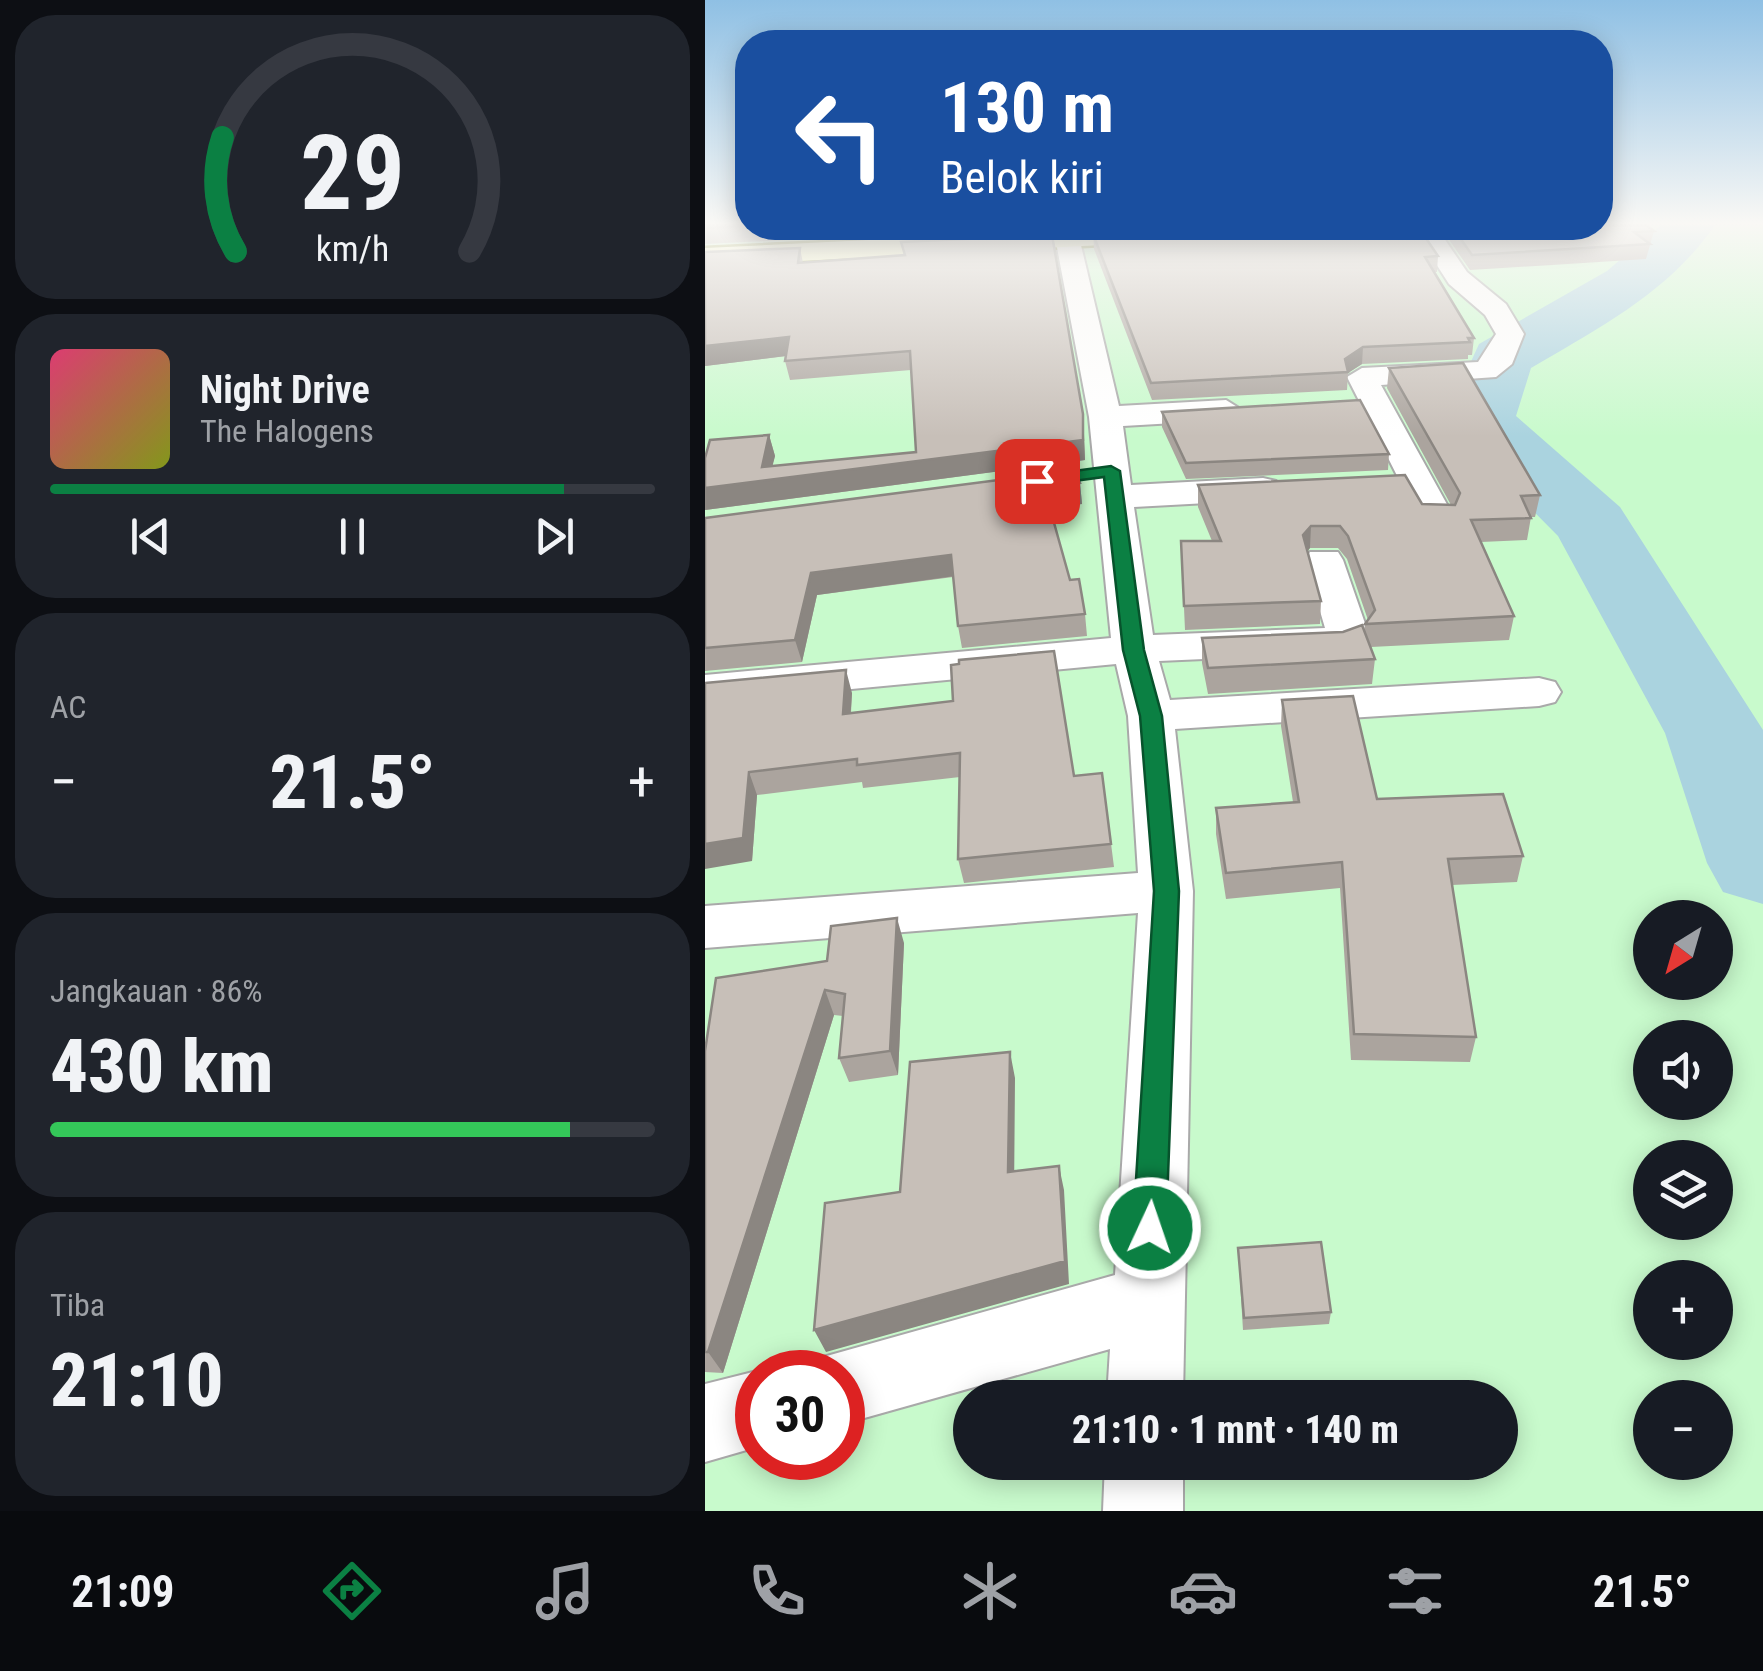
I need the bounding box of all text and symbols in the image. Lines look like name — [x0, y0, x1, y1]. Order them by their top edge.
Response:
text: 130 m — [940, 67, 1114, 149]
icon: left — [775, 70, 905, 200]
text: 29 — [300, 113, 405, 234]
text: Belok kiri — [940, 151, 1104, 204]
text: km/h — [316, 228, 389, 270]
text: Night Drive — [200, 368, 370, 412]
text: The Halogens — [200, 412, 374, 450]
pin — [995, 439, 1080, 524]
icon: arrive — [1010, 454, 1065, 509]
icon: previous — [123, 509, 178, 564]
icon: pause — [325, 509, 380, 564]
icon: next — [527, 509, 582, 564]
text: AC — [50, 688, 86, 726]
text: 21.5° — [270, 738, 436, 826]
text: − — [50, 750, 78, 814]
text: + — [628, 750, 655, 814]
north arrow — [1633, 900, 1733, 1000]
map controls — [1633, 900, 1733, 1480]
text: Jangkauan · 86% — [50, 972, 262, 1010]
button: sound — [1633, 1020, 1733, 1120]
text: 430 km — [50, 1022, 273, 1110]
button: layers — [1633, 1140, 1733, 1240]
position arrow — [1098, 1176, 1202, 1280]
button: + — [1633, 1260, 1733, 1360]
text: Tiba — [50, 1286, 105, 1324]
text: 21:10 — [50, 1336, 224, 1424]
speed limit sign: 30 — [735, 1350, 865, 1480]
button: − — [1633, 1380, 1733, 1480]
text: 21:10 · 1 mnt · 140 m — [1072, 1408, 1399, 1452]
icon: directions — [317, 1556, 387, 1626]
icon: music — [530, 1556, 600, 1626]
icon: phone — [742, 1556, 812, 1626]
icon: climate — [955, 1556, 1025, 1626]
icon: car — [1168, 1556, 1238, 1626]
icon: filters — [1380, 1556, 1450, 1626]
text: 21:09 — [71, 1565, 175, 1618]
text: 21.5° — [1593, 1565, 1692, 1618]

